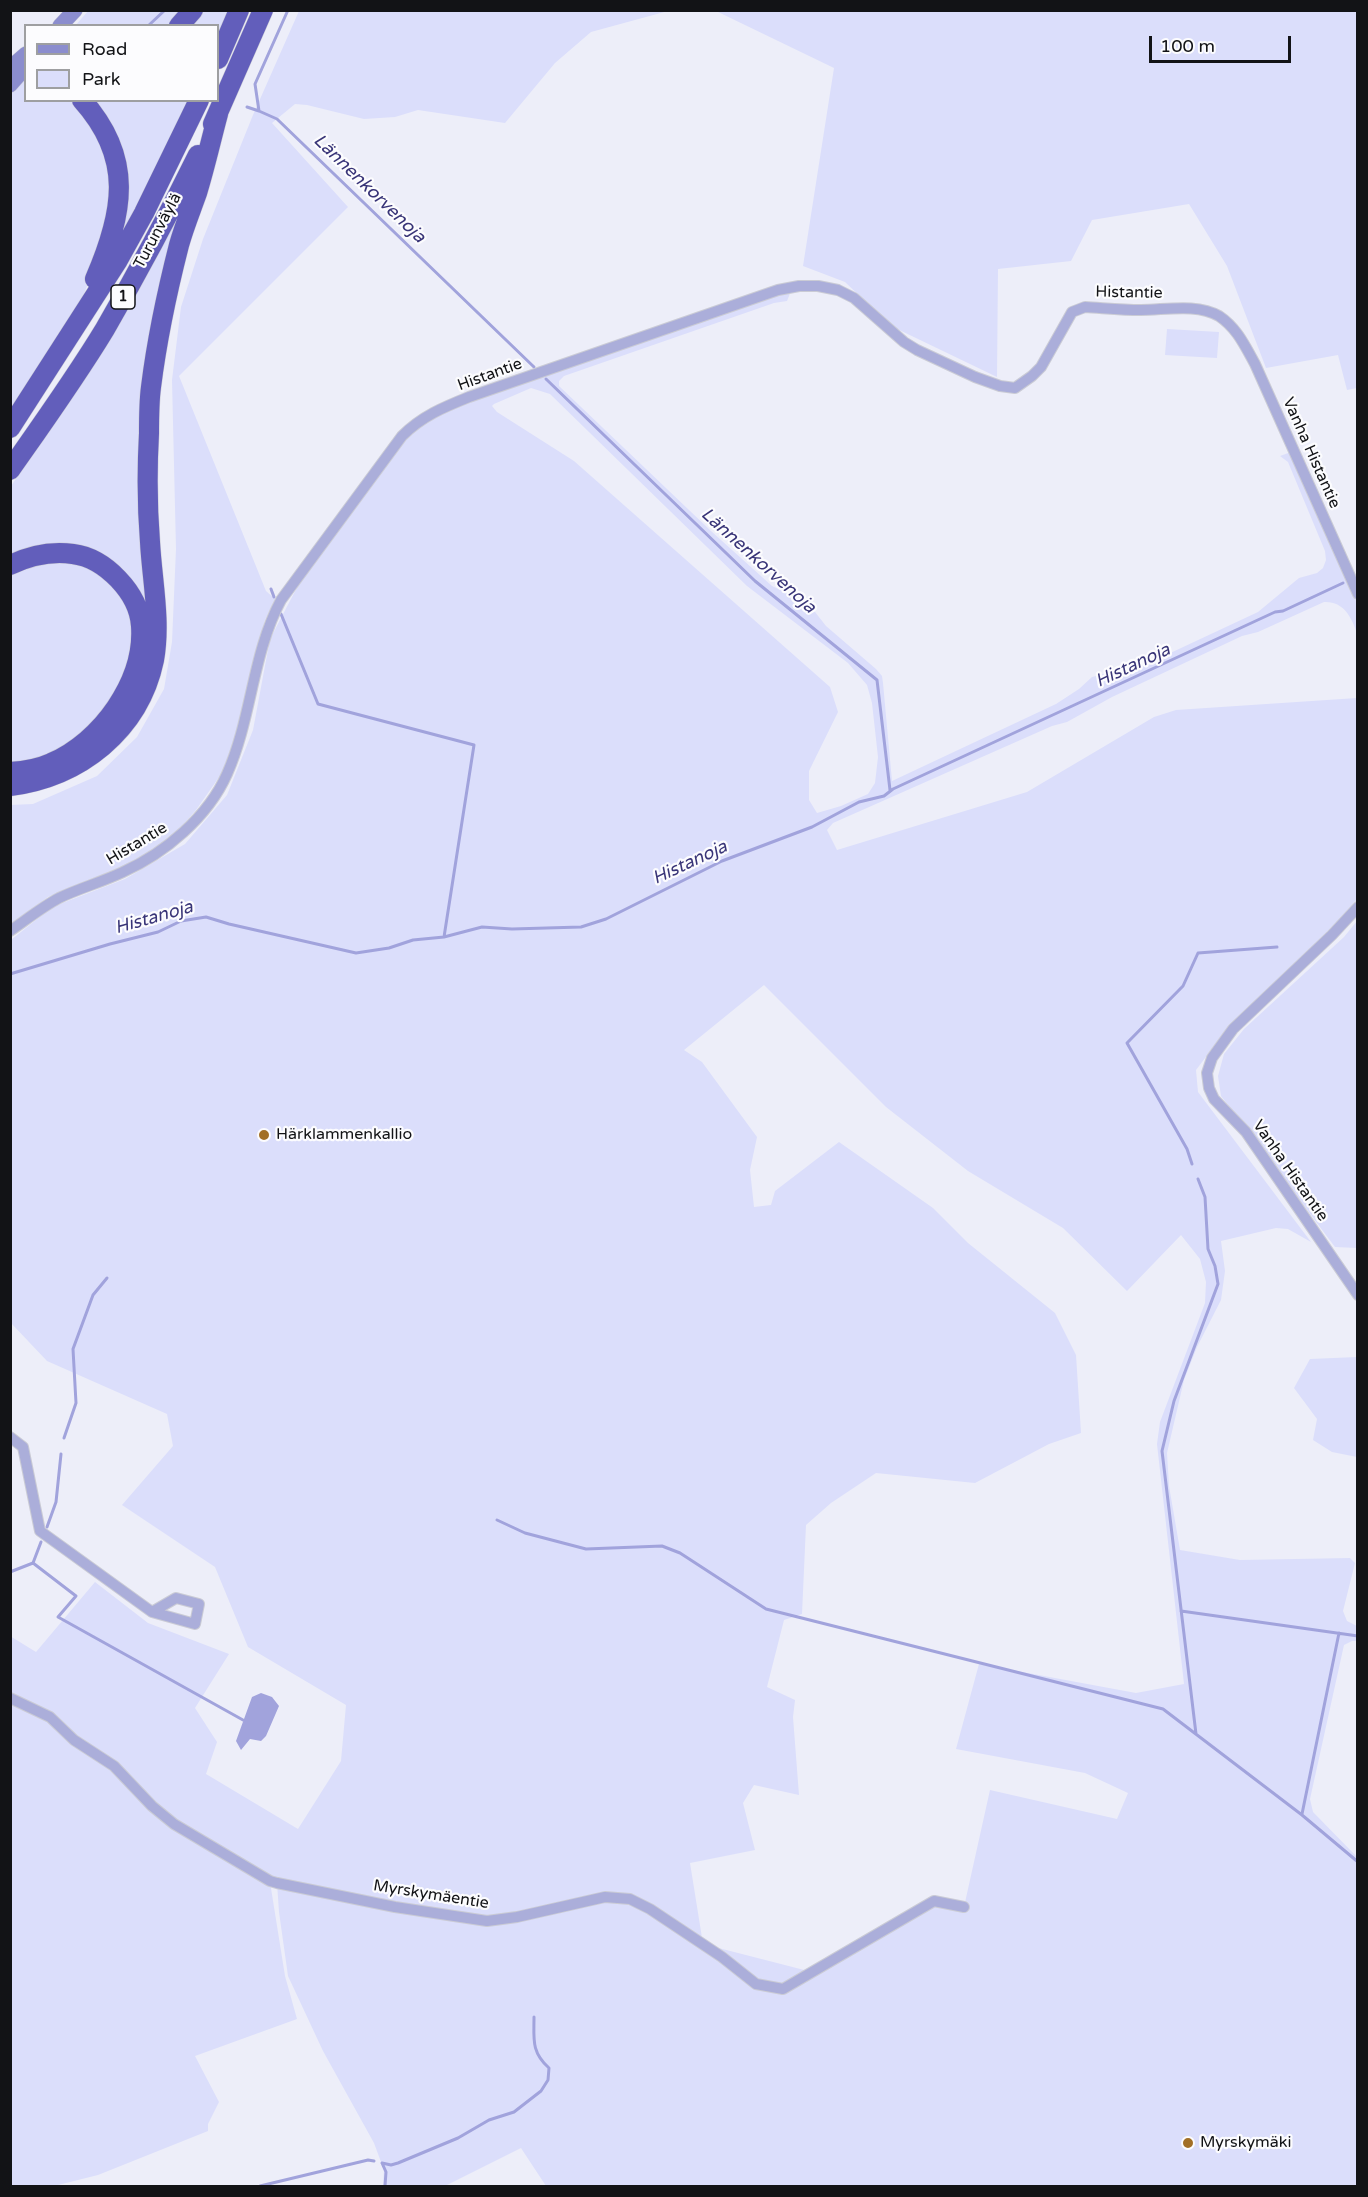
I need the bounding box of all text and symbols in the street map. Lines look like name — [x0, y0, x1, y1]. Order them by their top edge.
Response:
legend — [24, 24, 219, 102]
scale bar — [1152, 24, 1294, 62]
text: 100 m — [1160, 35, 1215, 57]
text: Road — [82, 38, 127, 60]
text: Park — [82, 68, 120, 90]
water label: Lännenkorvenoja — [309, 130, 429, 248]
street label: Turunväylä — [130, 190, 186, 272]
street label: Histantie — [1095, 283, 1163, 303]
road number: 1 — [111, 285, 135, 309]
street label: Histantie — [455, 354, 525, 396]
street label: Vanha Histantie — [1278, 395, 1344, 511]
water label: Lännenkorvenoja — [696, 504, 820, 618]
water label: Histanoja — [1092, 639, 1174, 693]
street label: Histantie — [103, 818, 171, 870]
water label: Histanoja — [649, 836, 731, 890]
water label: Histanoja — [113, 897, 195, 939]
street label: Vanha Histantie — [1248, 1117, 1332, 1225]
place label: Härklammenkallio — [276, 1125, 412, 1145]
marker: Härklammenkallio — [257, 1128, 271, 1142]
street label: Myrskymäentie — [372, 1876, 490, 1914]
place label: Myrskymäki — [1200, 2133, 1291, 2153]
marker: Myrskymäki — [1181, 2136, 1195, 2150]

